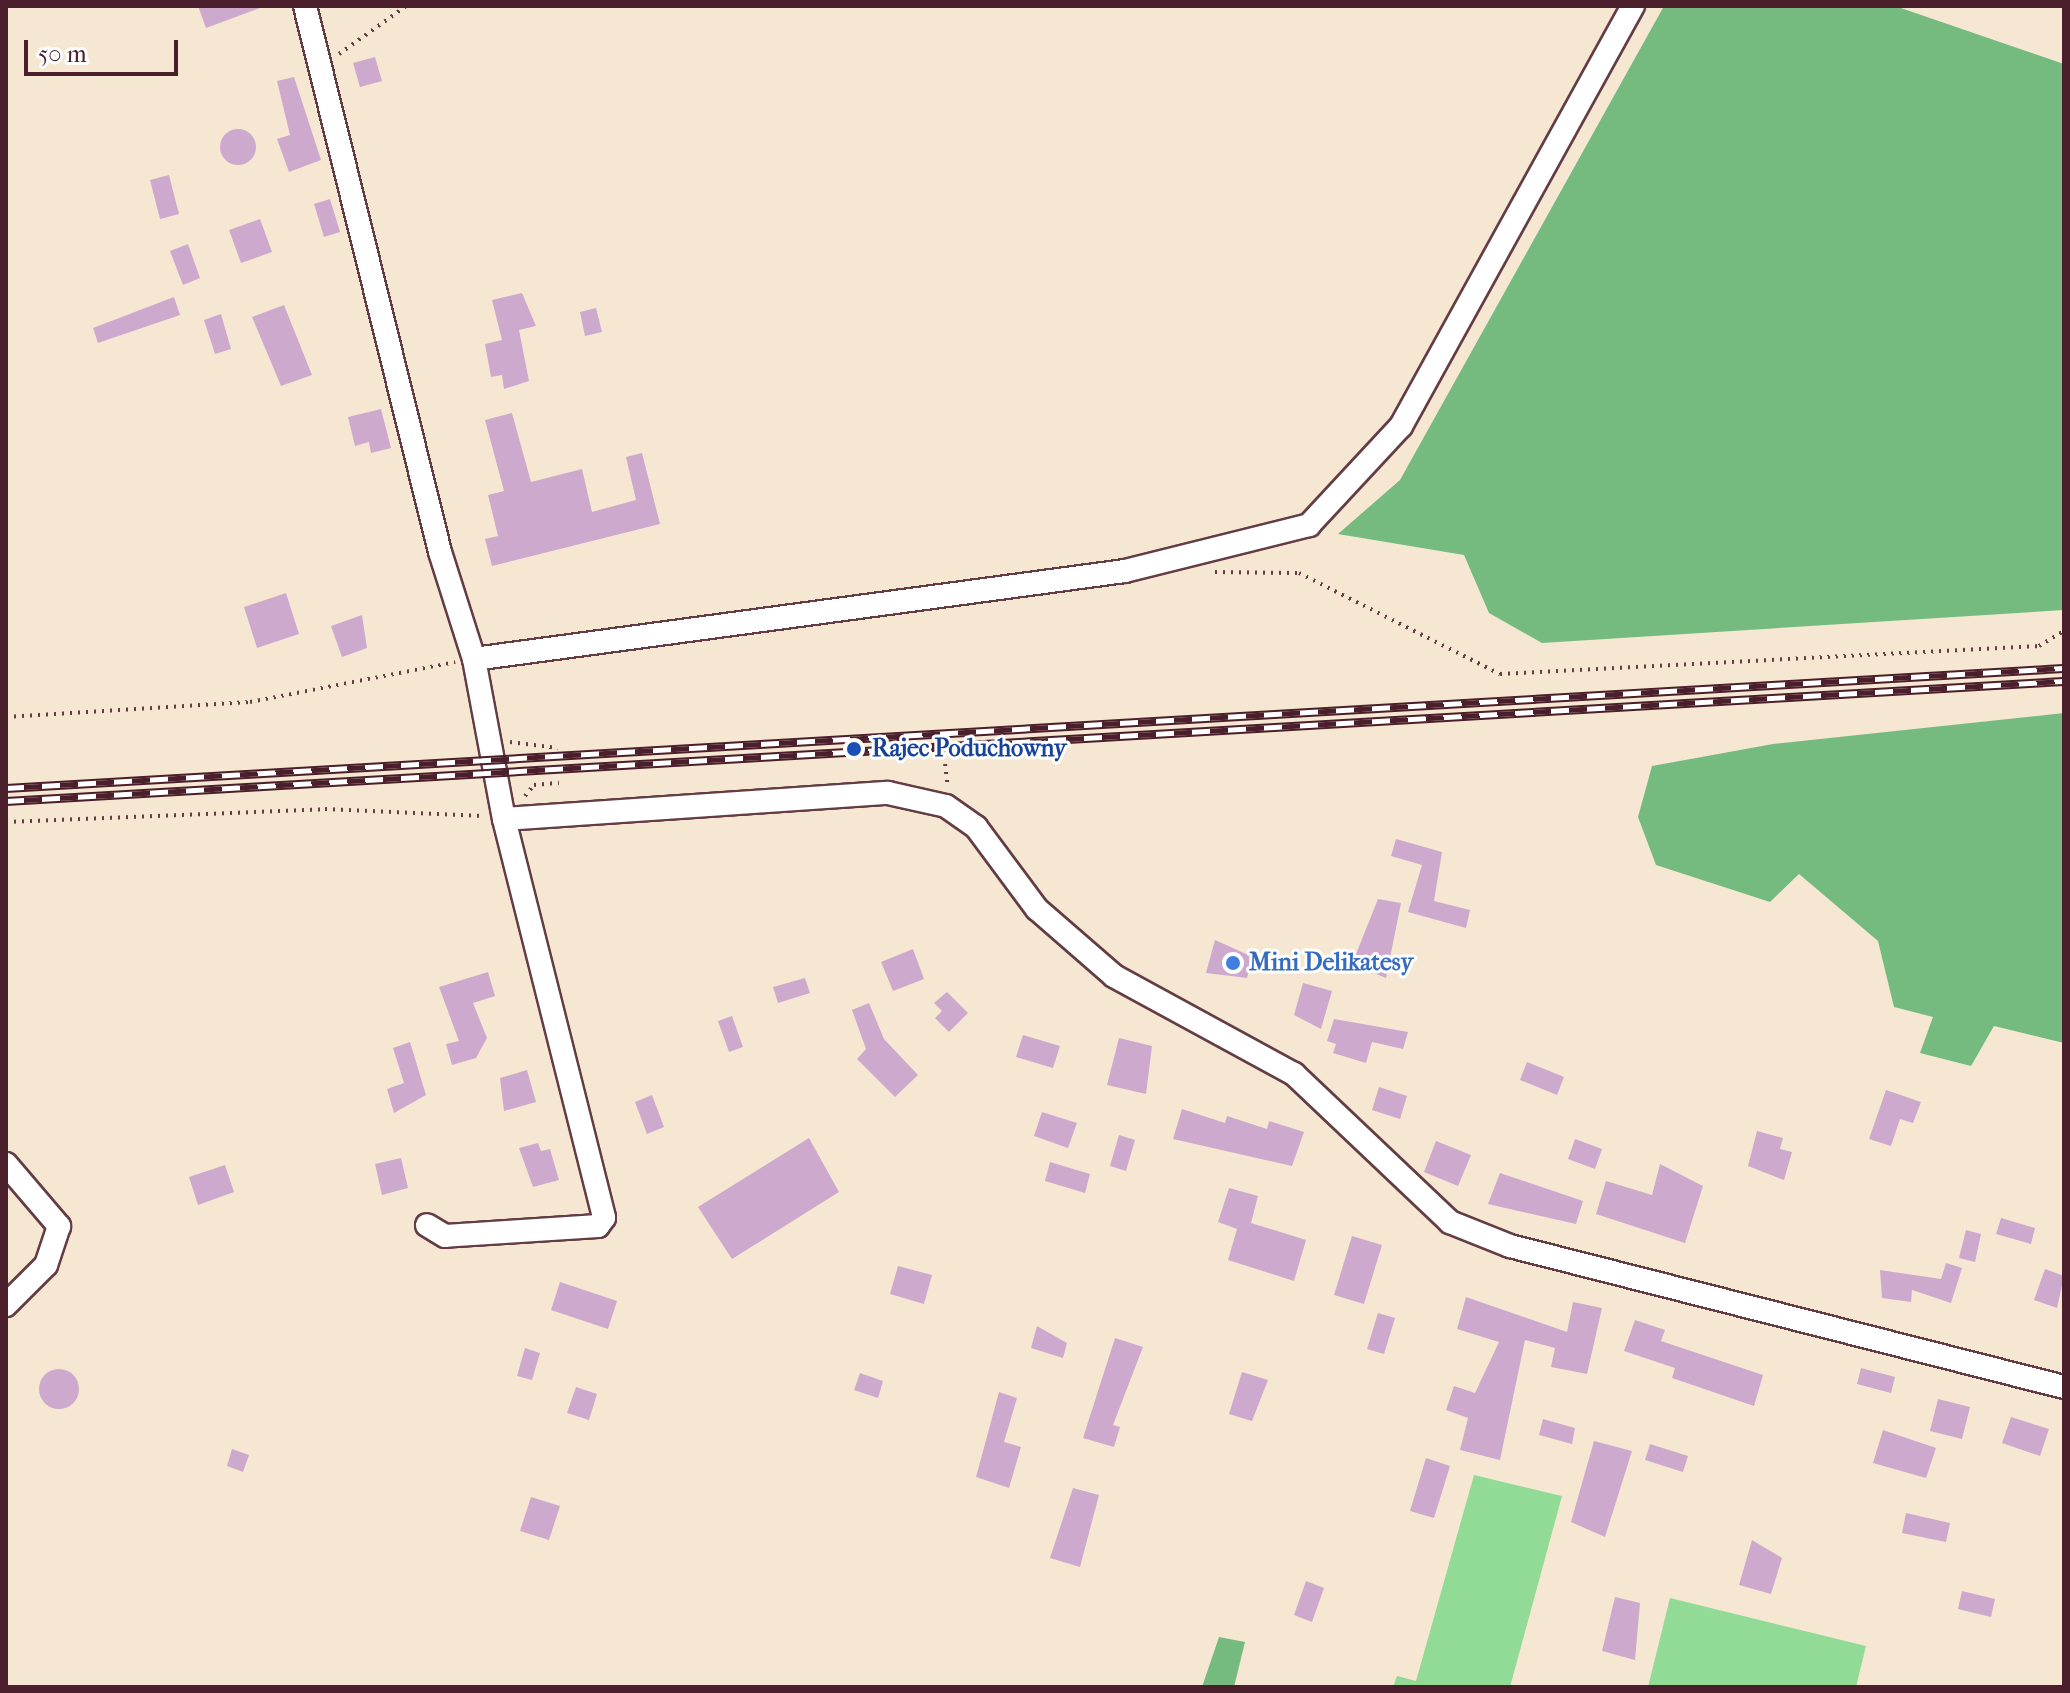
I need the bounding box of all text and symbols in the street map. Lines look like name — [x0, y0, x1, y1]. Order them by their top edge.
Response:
scale bar — [28, 24, 182, 74]
text: 50 m — [38, 40, 87, 68]
place label: Rajec Poduchowny — [872, 735, 1067, 763]
marker: Rajec Poduchowny — [843, 738, 865, 760]
place label: Mini Delikatesy — [1249, 949, 1413, 977]
marker: Mini Delikatesy — [1224, 954, 1242, 972]

